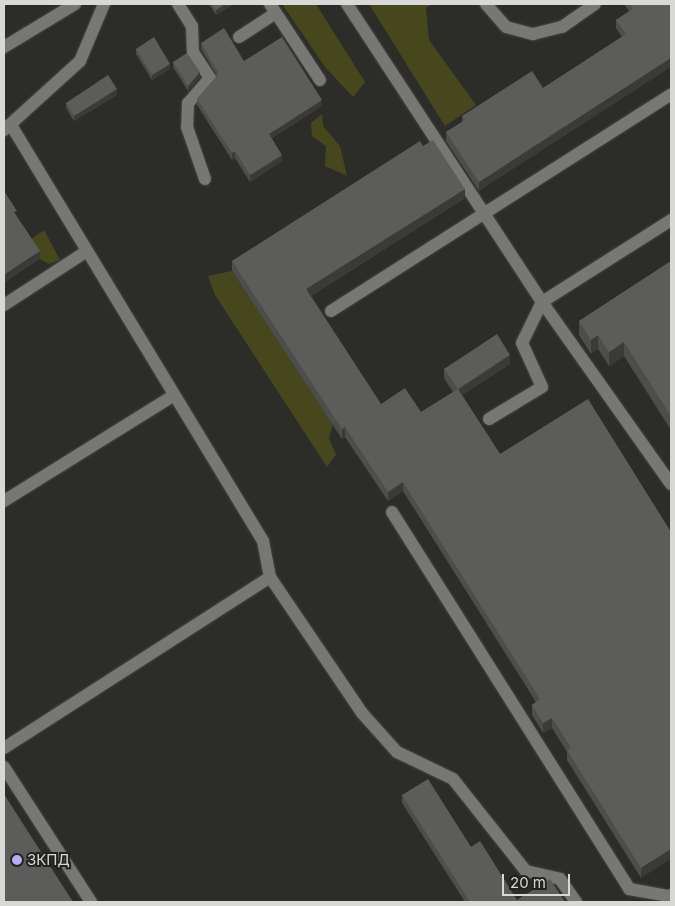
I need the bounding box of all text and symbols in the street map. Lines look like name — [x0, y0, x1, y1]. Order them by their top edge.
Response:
place label: ЗКПД — [27, 851, 70, 869]
marker: ЗКПД — [11, 854, 23, 866]
scale bar — [505, 864, 572, 896]
text: 20 m — [510, 873, 546, 892]

